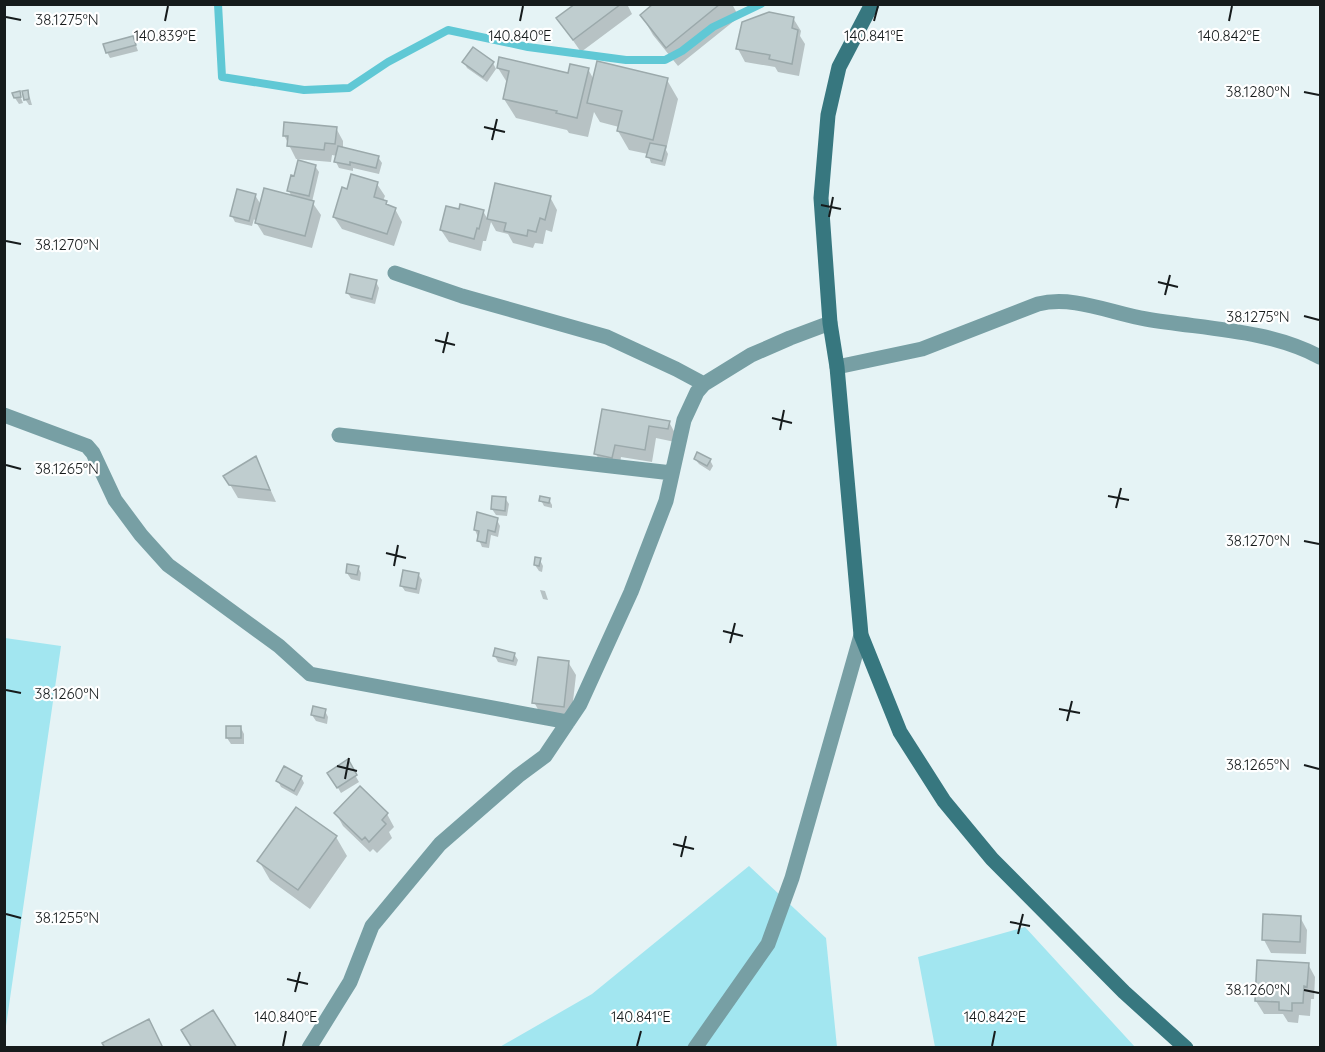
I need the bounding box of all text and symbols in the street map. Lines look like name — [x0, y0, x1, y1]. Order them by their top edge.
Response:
text: 38.1275°N — [35, 10, 99, 29]
text: 140.839°E — [134, 26, 196, 45]
text: 140.840°E — [488, 26, 552, 45]
text: 140.841°E — [844, 26, 904, 45]
text: 140.842°E — [1198, 26, 1260, 45]
text: 38.1280°N — [1226, 82, 1290, 101]
text: 38.1270°N — [35, 235, 99, 254]
text: 38.1275°N — [1226, 307, 1290, 326]
text: 38.1265°N — [35, 459, 99, 478]
text: 38.1270°N — [1226, 531, 1290, 550]
text: 38.1260°N — [35, 684, 99, 703]
text: 38.1265°N — [1226, 755, 1290, 774]
text: 38.1255°N — [35, 908, 99, 927]
text: 38.1260°N — [1226, 980, 1290, 999]
text: 140.840°E — [254, 1007, 318, 1026]
text: 140.841°E — [611, 1007, 671, 1026]
text: 140.842°E — [964, 1007, 1026, 1026]

